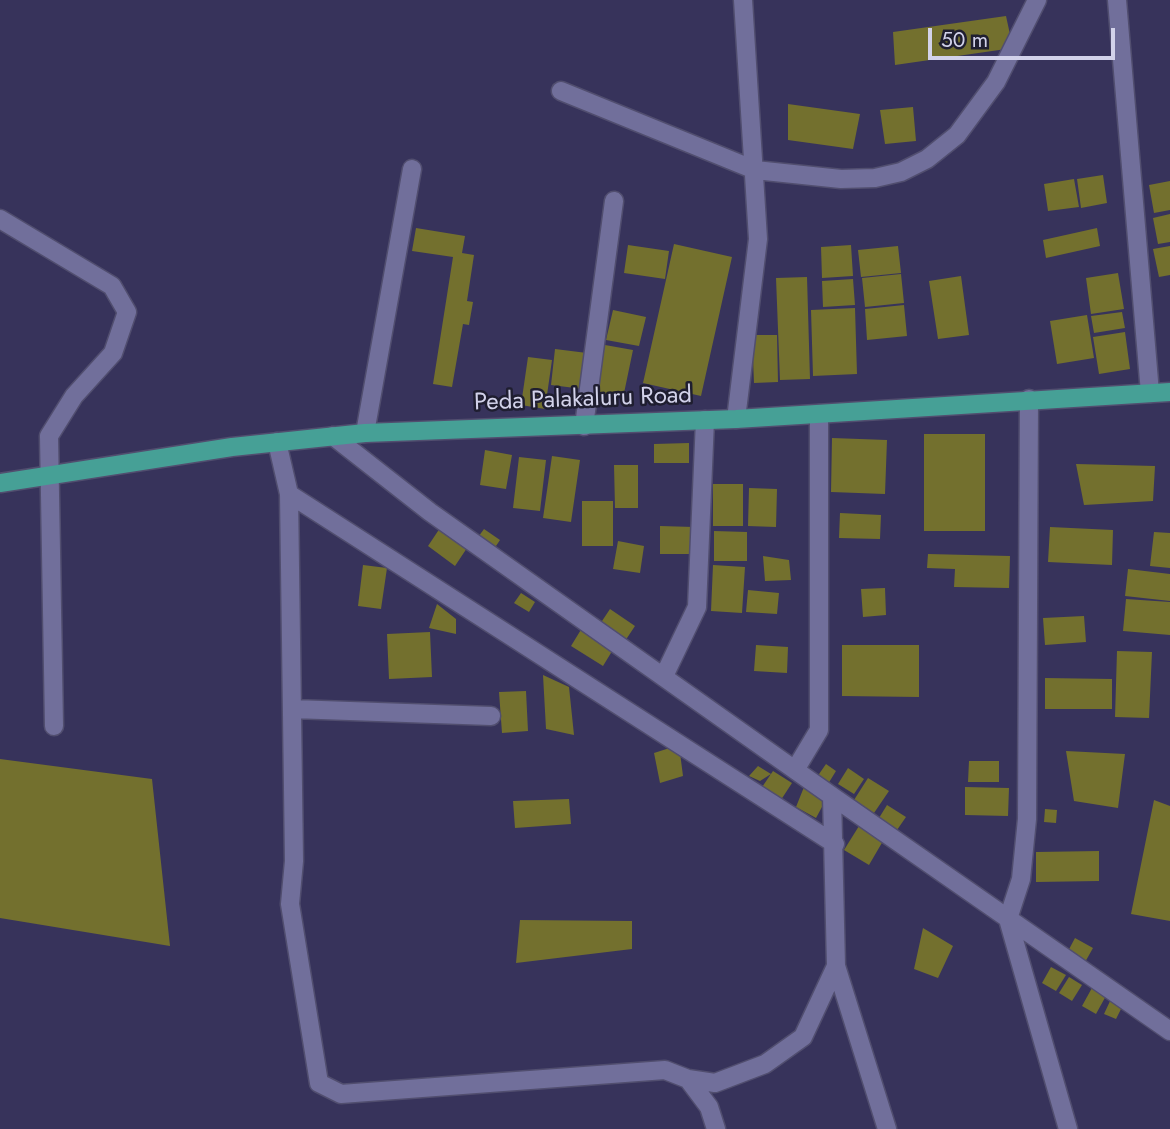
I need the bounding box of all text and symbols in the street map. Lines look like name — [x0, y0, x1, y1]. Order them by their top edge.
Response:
scale bar — [932, 14, 1119, 58]
text: 50 m — [941, 25, 988, 55]
street label: Peda Palakaluru Road — [473, 382, 693, 418]

